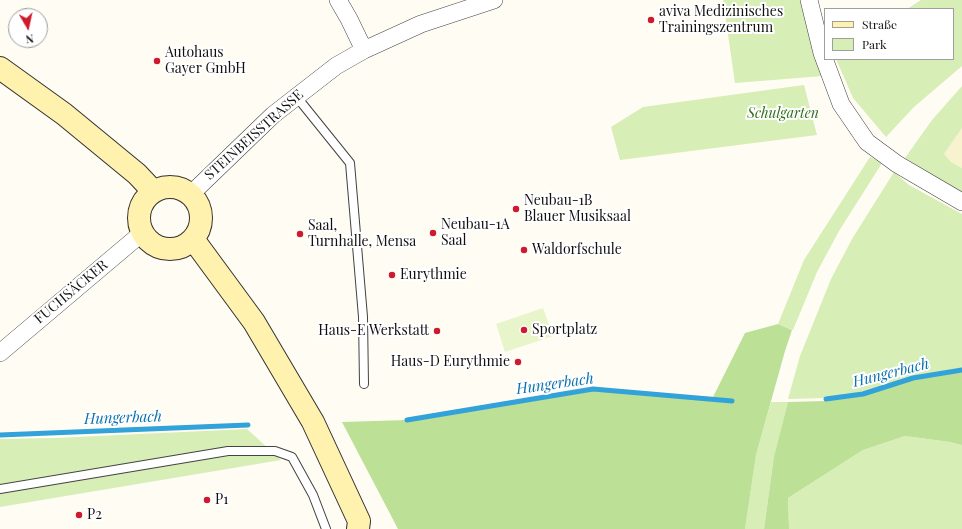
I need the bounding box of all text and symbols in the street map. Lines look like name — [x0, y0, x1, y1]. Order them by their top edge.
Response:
place label: aviva Medizinisches Trainingszentrum — [659, 4, 783, 36]
north arrow — [8, 8, 48, 48]
legend — [824, 8, 954, 60]
marker: aviva Medizinisches Trainingszentrum — [646, 15, 656, 25]
text: Straße — [862, 16, 897, 32]
text: N — [25, 31, 35, 47]
text: Park — [862, 36, 887, 52]
place label: Autohaus Gayer GmbH — [165, 45, 246, 78]
marker: Autohaus Gayer GmbH — [152, 56, 162, 66]
street label: STEINBEISSTRASSE — [201, 86, 307, 184]
park label: Schulgarten — [747, 106, 819, 122]
place label: Neubau-1B Blauer Musiksaal — [524, 193, 631, 226]
marker: Neubau-1B Blauer Musiksaal — [511, 204, 521, 214]
place label: Neubau-1A Saal — [441, 217, 510, 250]
place label: Saal, Turnhalle, Mensa — [308, 218, 416, 250]
marker: Neubau-1A Saal — [428, 228, 438, 238]
marker: Saal, Turnhalle, Mensa — [295, 229, 305, 239]
place label: Waldorfschule — [532, 242, 622, 258]
marker: Waldorfschule — [519, 245, 529, 255]
street label: FUCHSÄCKER — [31, 257, 111, 327]
place label: Eurythmie — [400, 267, 467, 283]
marker: Eurythmie — [387, 270, 397, 280]
place label: Sportplatz — [532, 322, 597, 338]
place label: Haus-E Werkstatt — [318, 323, 429, 339]
marker: Sportplatz — [519, 325, 529, 335]
marker: Haus-E Werkstatt — [432, 326, 442, 336]
place label: Haus-D Eurythmie — [391, 354, 510, 370]
water label: Hungerbach — [851, 355, 931, 391]
marker: Haus-D Eurythmie — [513, 357, 523, 367]
water label: Hungerbach — [515, 370, 595, 398]
water label: Hungerbach — [84, 408, 162, 428]
place label: P1 — [215, 492, 228, 508]
marker: P1 — [202, 495, 212, 505]
place label: P2 — [87, 507, 102, 523]
marker: P2 — [74, 510, 84, 520]

